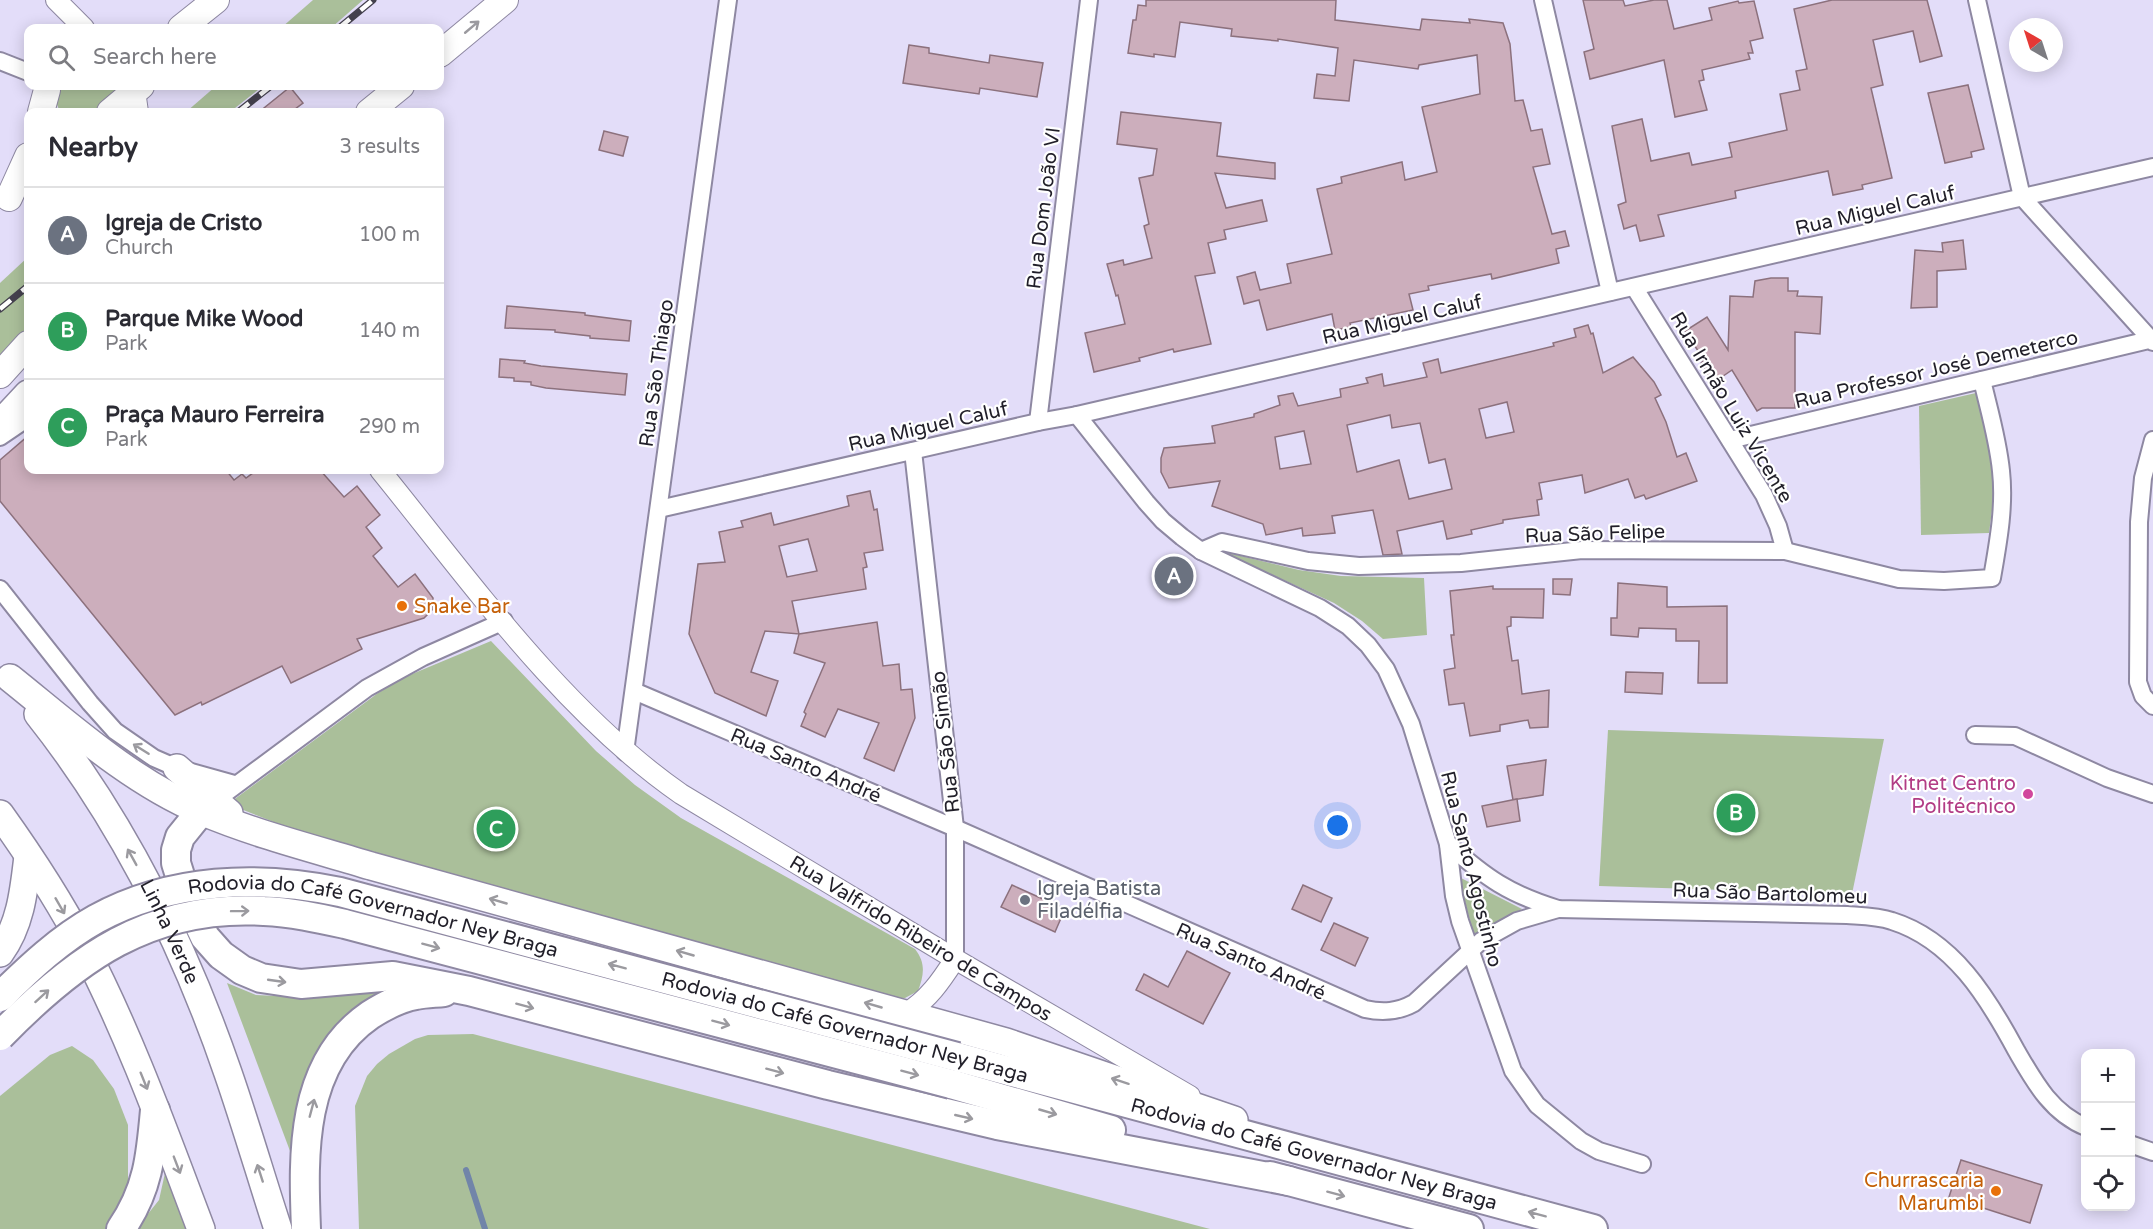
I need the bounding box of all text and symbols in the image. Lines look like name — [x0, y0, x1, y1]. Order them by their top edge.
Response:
north arrow — [2009, 18, 2063, 72]
one-way arrow — [464, 20, 479, 34]
search box — [24, 24, 444, 90]
icon: search — [45, 41, 78, 74]
text: Search here — [93, 44, 217, 70]
street label: Rua Dom João VI — [1022, 126, 1066, 290]
text: Nearby — [48, 132, 138, 163]
text: 3 results — [340, 135, 420, 159]
street label: Rua Miguel Caluf — [1793, 181, 1958, 241]
text: Igreja de Cristo — [105, 210, 262, 236]
text: A — [60, 223, 75, 247]
text: 100 m — [359, 223, 420, 247]
text: Church — [105, 236, 173, 260]
street label: Rua Miguel Caluf — [1320, 290, 1485, 350]
street label: Rua São Thiago — [635, 298, 679, 449]
text: Parque Mike Wood — [105, 306, 304, 332]
street label: Rua Irmão Luiz Vicente — [1665, 308, 1798, 507]
text: B — [61, 319, 74, 343]
text: 140 m — [359, 319, 420, 343]
street label: Rua Professor José Demeterco — [1792, 326, 2080, 414]
text: Park — [105, 332, 148, 356]
street label: Rua Miguel Caluf — [846, 397, 1011, 457]
text: Praça Mauro Ferreira — [105, 402, 325, 428]
text: C — [61, 415, 74, 439]
text: 290 m — [359, 415, 420, 439]
text: Park — [105, 428, 148, 452]
street label: Rua São Felipe — [1524, 520, 1666, 548]
pin: A — [1154, 554, 1194, 598]
place label: Snake Bar — [414, 595, 510, 619]
marker: Snake Bar — [395, 599, 409, 613]
street label: Rua São Simão — [927, 670, 965, 814]
street label: Rua Santo André — [727, 723, 885, 809]
one-way arrow — [133, 743, 150, 755]
street label: Rua Santo Agostinho — [1435, 769, 1507, 970]
place label: Kitnet Centro Politécnico — [1890, 772, 2016, 819]
marker: Kitnet Centro Politécnico — [2021, 787, 2035, 801]
pin: B — [1716, 790, 1756, 836]
pin: C — [476, 806, 516, 852]
your location — [1323, 811, 1352, 840]
one-way arrow — [126, 849, 138, 866]
street label: Rua Valfrido Ribeiro de Campos — [785, 851, 1056, 1027]
street label: Rodovia do Café Governador Ney Braga — [186, 871, 561, 963]
street label: Linha Verde — [134, 876, 204, 988]
place label: Igreja Batista Filadélfia — [1037, 877, 1161, 924]
street label: Rua São Bartolomeu — [1672, 879, 1868, 909]
marker: Igreja Batista Filadélfia — [1018, 893, 1032, 907]
one-way arrow — [488, 894, 507, 906]
one-way arrow — [54, 897, 66, 914]
one-way arrow — [230, 905, 250, 916]
street label: Rua Santo André — [1172, 918, 1329, 1006]
one-way arrow — [421, 941, 440, 953]
one-way arrow — [676, 947, 695, 958]
one-way arrow — [608, 960, 627, 971]
street label: Rodovia do Café Governador Ney Braga — [659, 967, 1031, 1089]
one-way arrow — [267, 975, 286, 986]
one-way arrow — [35, 989, 50, 1003]
one-way arrow — [864, 999, 883, 1010]
one-way arrow — [515, 1000, 534, 1012]
one-way arrow — [711, 1018, 730, 1030]
map controls — [2081, 1049, 2135, 1211]
button: + — [2081, 1049, 2135, 1103]
one-way arrow — [765, 1066, 784, 1078]
one-way arrow — [900, 1068, 919, 1080]
one-way arrow — [139, 1072, 150, 1090]
one-way arrow — [1111, 1075, 1130, 1086]
street label: Rodovia do Café Governador Ney Braga — [1128, 1094, 1500, 1216]
one-way arrow — [307, 1099, 318, 1118]
button: − — [2081, 1103, 2135, 1157]
one-way arrow — [1038, 1107, 1057, 1118]
one-way arrow — [954, 1112, 973, 1123]
one-way arrow — [172, 1155, 183, 1174]
button: locate — [2081, 1157, 2135, 1211]
one-way arrow — [254, 1164, 265, 1183]
place label: Churrascaria Marumbi — [1864, 1169, 1984, 1216]
marker: Churrascaria Marumbi — [1989, 1184, 2003, 1198]
one-way arrow — [1327, 1188, 1346, 1200]
one-way arrow — [1528, 1207, 1547, 1219]

